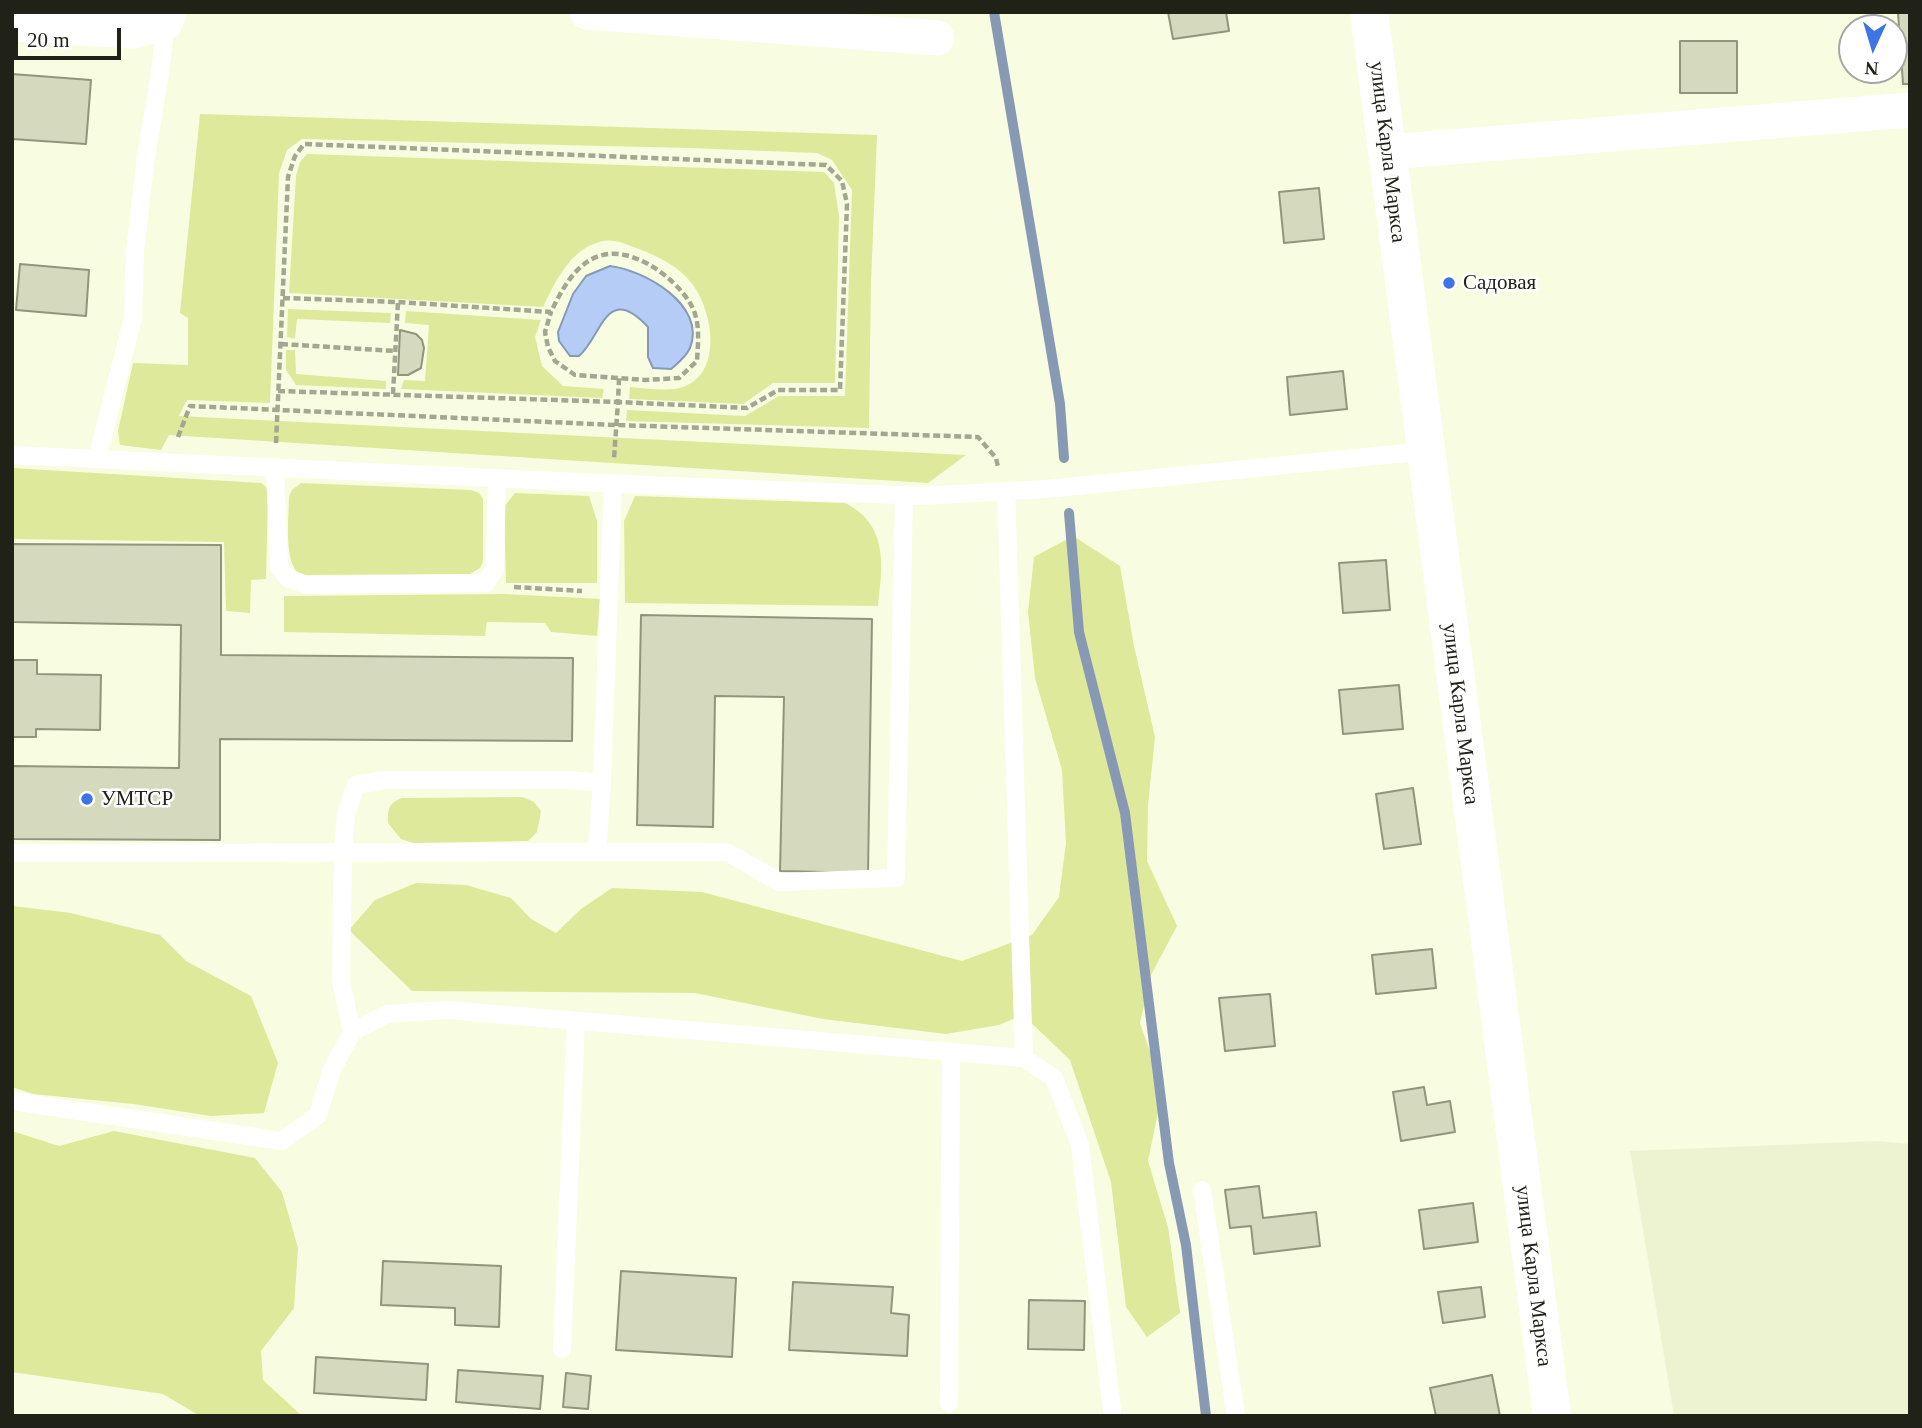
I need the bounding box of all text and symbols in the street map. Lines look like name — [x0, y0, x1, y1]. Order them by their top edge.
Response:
scale bar — [18, 14, 124, 58]
north arrow — [1838, 14, 1908, 84]
text: 20 m — [27, 28, 70, 52]
text: N — [1864, 57, 1879, 79]
street label: улица Карла Маркса — [1363, 60, 1411, 244]
place label: Садовая — [1463, 270, 1536, 296]
marker: Садовая — [1441, 275, 1457, 291]
street label: улица Карла Маркса — [1436, 622, 1484, 806]
place label: УМТСР — [101, 786, 173, 812]
marker: УМТСР — [79, 791, 95, 807]
street label: улица Карла Маркса — [1509, 1184, 1557, 1368]

